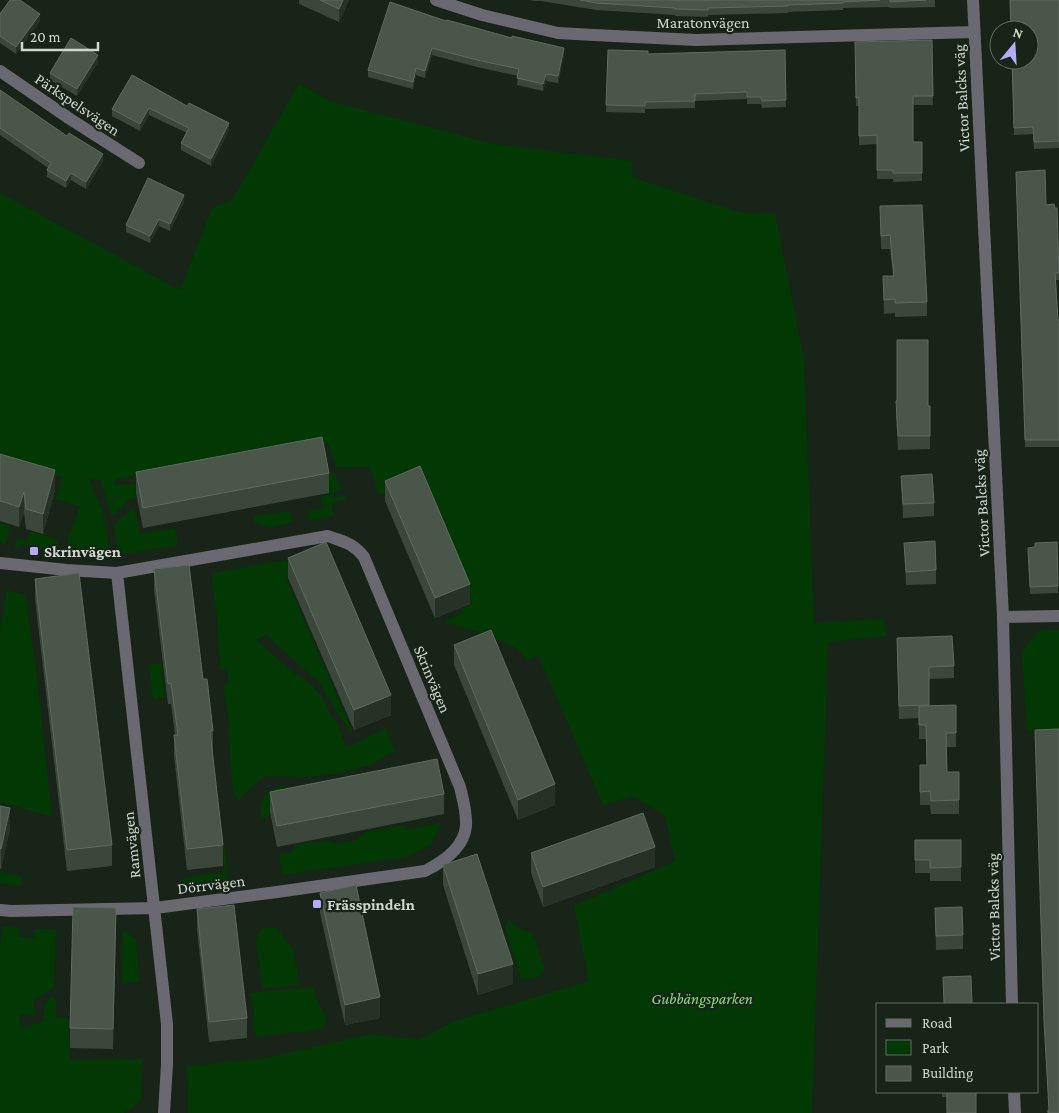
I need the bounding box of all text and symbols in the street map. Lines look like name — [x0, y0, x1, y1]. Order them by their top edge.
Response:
street label: Maratonvägen — [656, 14, 750, 32]
scale bar — [22, 20, 99, 52]
north arrow — [989, 20, 1039, 70]
text: N — [1011, 24, 1025, 42]
text: 20 m — [30, 29, 61, 45]
street label: Victor Balcks väg — [950, 43, 974, 152]
street label: Pärkspelsvägen — [32, 70, 124, 140]
street label: Victor Balcks väg — [970, 448, 994, 557]
place label: Skrinvägen — [44, 543, 121, 560]
marker: Skrinvägen — [28, 545, 40, 557]
street label: Skrinvägen — [410, 643, 454, 716]
street label: Ramvägen — [120, 810, 144, 879]
street label: Victor Balcks väg — [984, 853, 1004, 961]
street label: Dörrvägen — [176, 872, 246, 898]
place label: Frässpindeln — [327, 896, 415, 913]
marker: Frässpindeln — [311, 898, 323, 910]
park label: Gubbängsparken — [651, 990, 753, 1008]
legend — [876, 1003, 1039, 1093]
text: Road — [922, 1015, 953, 1031]
text: Park — [922, 1040, 949, 1056]
text: Building — [922, 1065, 973, 1082]

